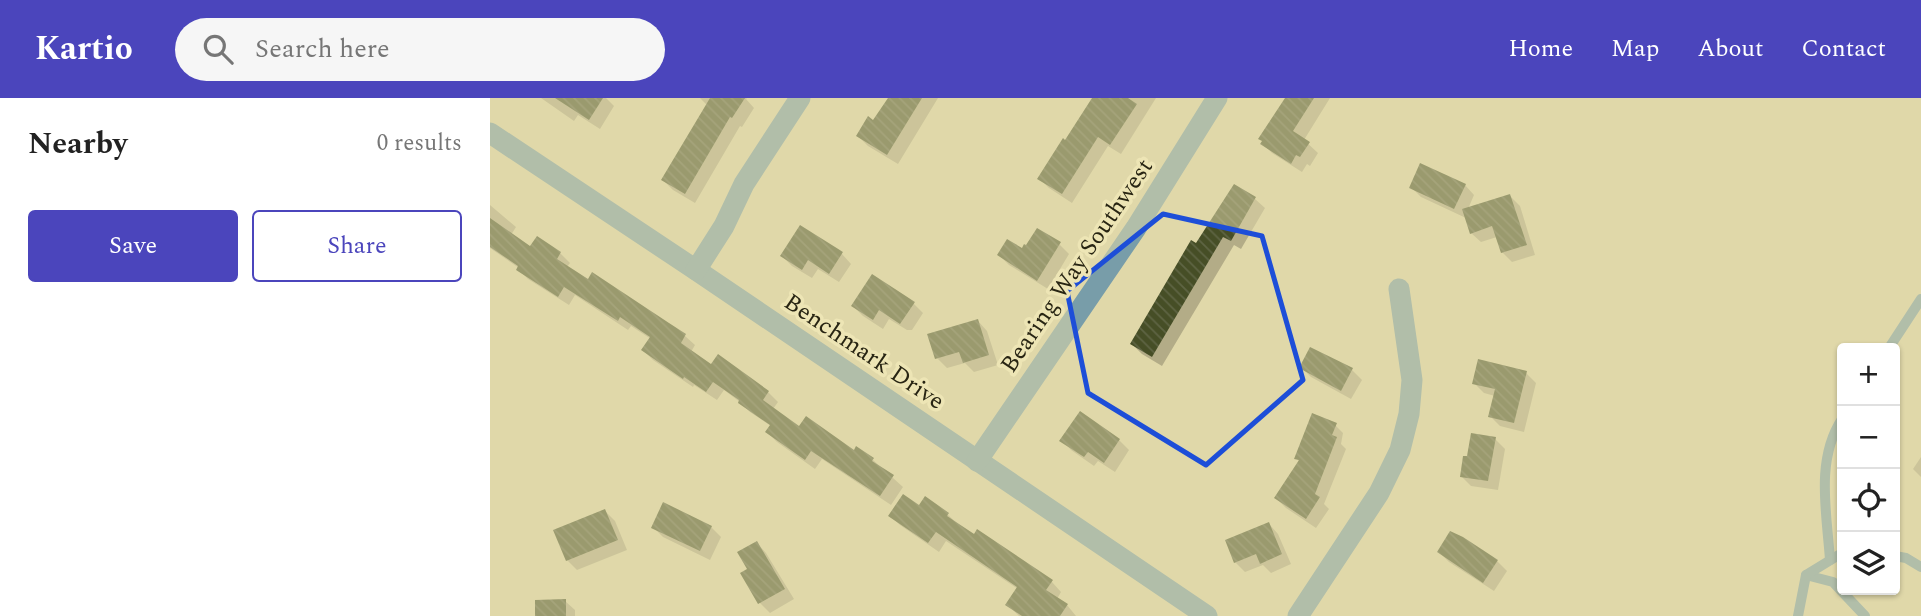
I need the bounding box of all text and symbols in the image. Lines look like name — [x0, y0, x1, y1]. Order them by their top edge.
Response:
search box — [175, 18, 665, 81]
text: Kartio — [35, 24, 133, 74]
text: Search here — [255, 29, 390, 69]
icon: search — [199, 30, 237, 68]
text: Home — [1508, 31, 1573, 67]
text: Map — [1611, 31, 1659, 67]
text: About — [1697, 31, 1763, 67]
text: Contact — [1801, 31, 1886, 67]
text: Nearby — [28, 121, 127, 167]
text: 0 results — [377, 126, 462, 161]
street label: Bearing Way Southwest — [992, 152, 1162, 380]
button: Save — [28, 210, 238, 282]
button: Share — [252, 210, 462, 282]
street label: Benchmark Drive — [776, 285, 952, 419]
map controls — [1837, 343, 1900, 595]
button: + — [1837, 343, 1900, 406]
button: − — [1837, 406, 1900, 469]
button: locate — [1837, 469, 1900, 532]
button: layers — [1837, 532, 1900, 595]

